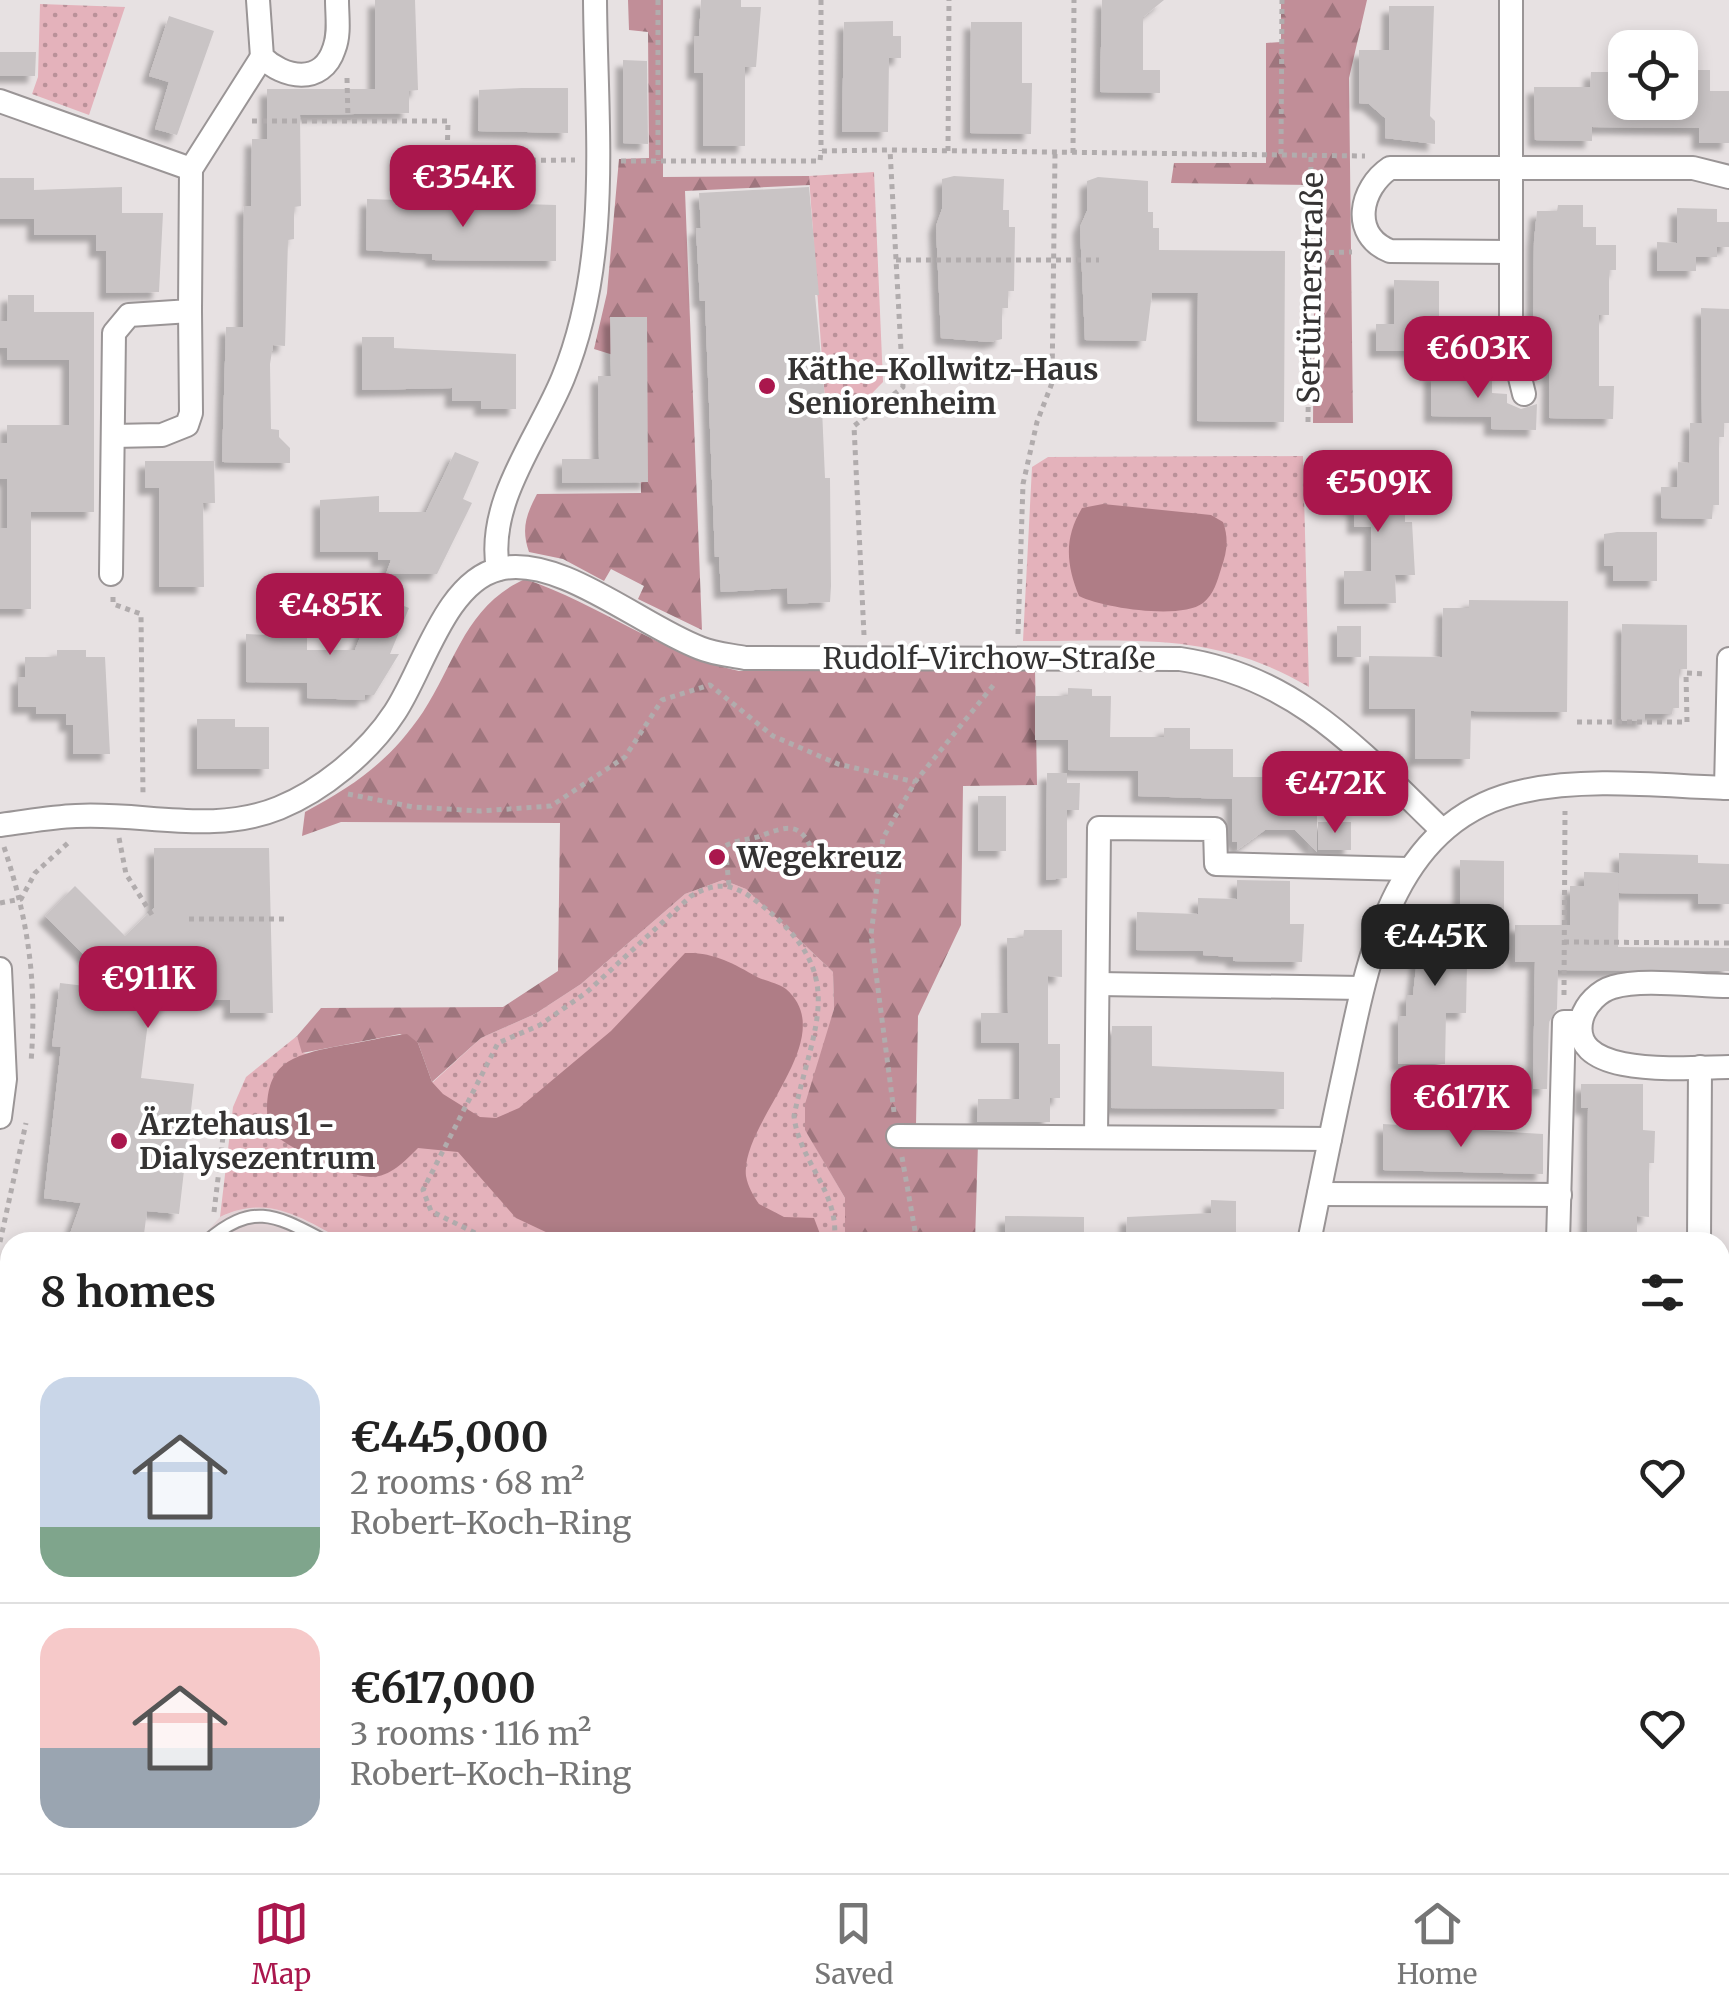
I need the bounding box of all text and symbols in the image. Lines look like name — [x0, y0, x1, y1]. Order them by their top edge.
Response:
map controls — [1608, 30, 1698, 120]
button: locate — [1608, 30, 1698, 120]
pin: €354K — [393, 145, 533, 230]
text: €354K — [412, 157, 514, 197]
street label: Sertürnerstraße — [1289, 172, 1331, 404]
pin: €603K — [1408, 316, 1548, 401]
text: €603K — [1426, 328, 1530, 368]
place label: Käthe-Kollwitz-Haus Seniorenheim — [787, 350, 1099, 422]
marker: Käthe-Kollwitz-Haus Seniorenheim — [756, 375, 778, 397]
pin: €509K — [1308, 450, 1448, 535]
text: €509K — [1325, 462, 1431, 502]
pin: €485K — [260, 573, 400, 658]
text: €485K — [278, 585, 382, 625]
street label: Rudolf-Virchow-Straße — [823, 639, 1155, 677]
pin: €472K — [1265, 751, 1405, 836]
text: €472K — [1284, 763, 1386, 803]
place label: Wegekreuz — [736, 838, 902, 876]
marker: Wegekreuz — [706, 846, 728, 868]
pin: €445K — [1365, 904, 1505, 989]
text: €445K — [1383, 916, 1487, 956]
pin: €911K — [78, 946, 218, 1031]
text: €911K — [101, 958, 195, 998]
pin: €617K — [1391, 1065, 1531, 1150]
text: €617K — [1413, 1077, 1509, 1117]
place label: Ärztehaus 1 - Dialysezentrum — [138, 1105, 376, 1177]
marker: Ärztehaus 1 - Dialysezentrum — [108, 1130, 130, 1152]
icon: filters — [1635, 1265, 1690, 1320]
text: 8 homes — [40, 1266, 216, 1318]
text: €445,000 — [350, 1411, 549, 1463]
icon: home — [120, 1417, 240, 1537]
icon: heart — [1635, 1450, 1690, 1505]
text: 2 rooms · 68 m² — [350, 1463, 584, 1503]
text: Robert-Koch-Ring — [350, 1503, 631, 1543]
text: €617,000 — [350, 1662, 536, 1714]
icon: home — [120, 1668, 240, 1788]
icon: heart — [1635, 1701, 1690, 1756]
text: 3 rooms · 116 m² — [350, 1714, 591, 1754]
text: Robert-Koch-Ring — [350, 1754, 631, 1794]
tab: Map — [252, 1896, 311, 1992]
tab: Saved — [814, 1896, 894, 1992]
tab: Home — [1397, 1896, 1477, 1992]

